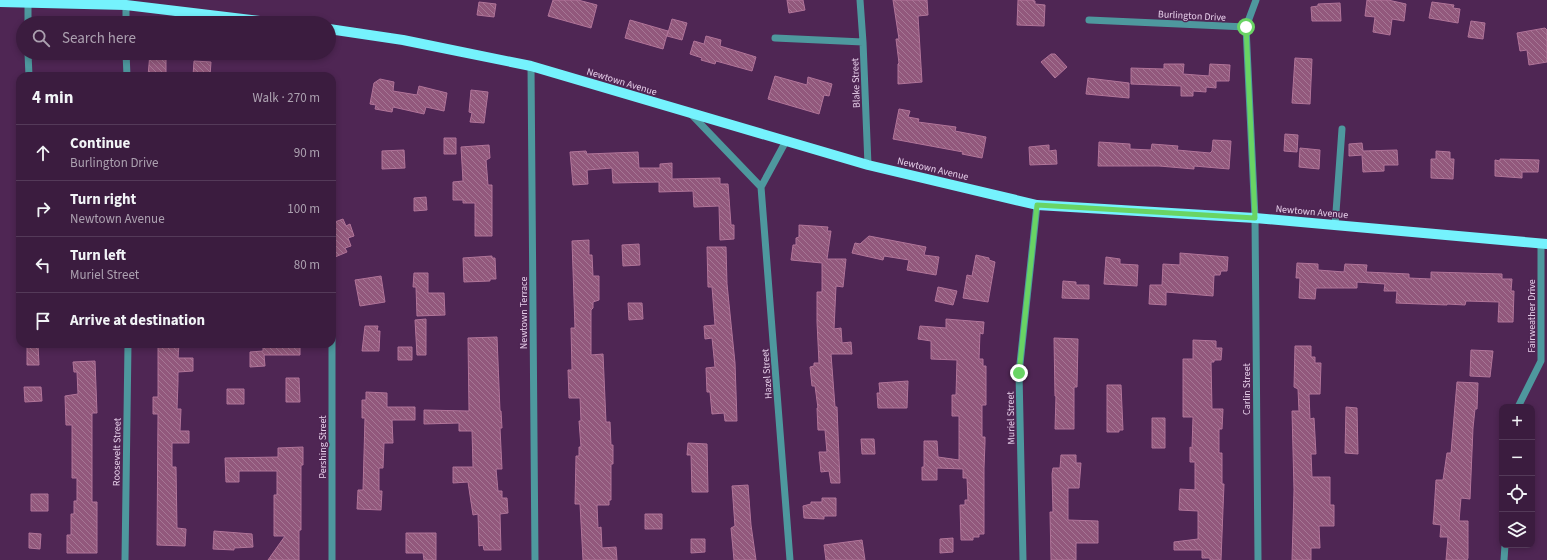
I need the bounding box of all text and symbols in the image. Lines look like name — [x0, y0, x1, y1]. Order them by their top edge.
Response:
street label: Burlington Drive — [1158, 7, 1226, 25]
search box — [16, 16, 336, 60]
route start — [1237, 18, 1255, 36]
icon: search — [30, 27, 52, 49]
text: Search here — [62, 28, 136, 49]
street label: Blake Street — [848, 57, 864, 108]
street label: Newtown Avenue — [585, 65, 659, 99]
text: 4 min — [32, 86, 73, 110]
text: Walk · 270 m — [252, 89, 320, 107]
text: Continue — [70, 133, 130, 154]
icon: ahead — [32, 142, 54, 164]
text: 90 m — [294, 144, 320, 162]
text: Burlington Drive — [70, 154, 159, 172]
street label: Newtown Avenue — [896, 154, 970, 184]
text: Turn right — [70, 189, 136, 210]
icon: right — [32, 198, 54, 220]
text: 100 m — [287, 200, 320, 218]
street label: Newtown Avenue — [1275, 202, 1349, 222]
text: Newtown Avenue — [70, 210, 165, 228]
text: Turn left — [70, 245, 126, 266]
icon: left — [32, 254, 54, 276]
text: 80 m — [294, 256, 320, 274]
text: Muriel Street — [70, 266, 139, 284]
street label: Newtown Terrace — [517, 277, 531, 349]
street label: Fairweather Drive — [1525, 279, 1539, 353]
icon: arrive — [32, 310, 54, 332]
text: Arrive at destination — [70, 310, 205, 331]
street label: Hazel Street — [758, 348, 776, 399]
street label: Carlin Street — [1240, 363, 1254, 415]
route end — [1010, 364, 1028, 382]
street label: Muriel Street — [1004, 391, 1018, 445]
map controls — [1499, 404, 1535, 548]
button: + — [1499, 404, 1535, 440]
street label: Pershing Street — [316, 415, 330, 479]
street label: Roosevelt Street — [109, 417, 125, 486]
button: − — [1499, 440, 1535, 476]
button: locate — [1499, 476, 1535, 512]
button: layers — [1499, 512, 1535, 548]

